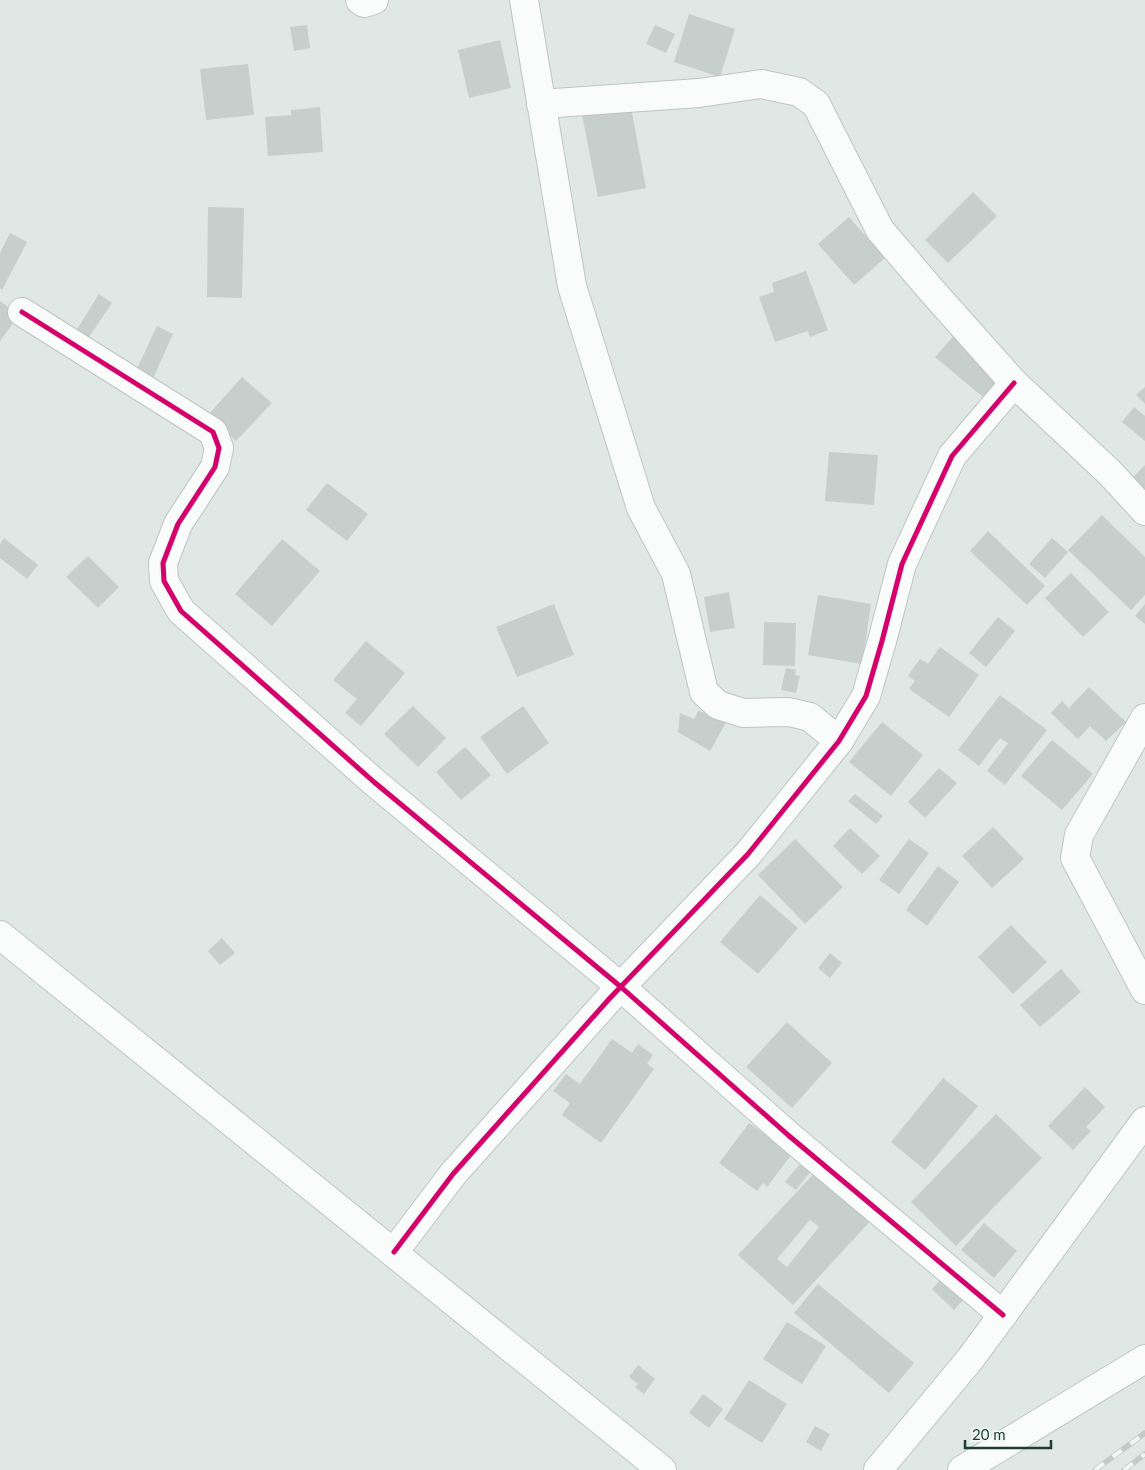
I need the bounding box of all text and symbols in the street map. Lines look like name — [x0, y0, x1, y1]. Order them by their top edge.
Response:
scale bar — [965, 1418, 1051, 1450]
text: 20 m — [972, 1425, 1006, 1443]

